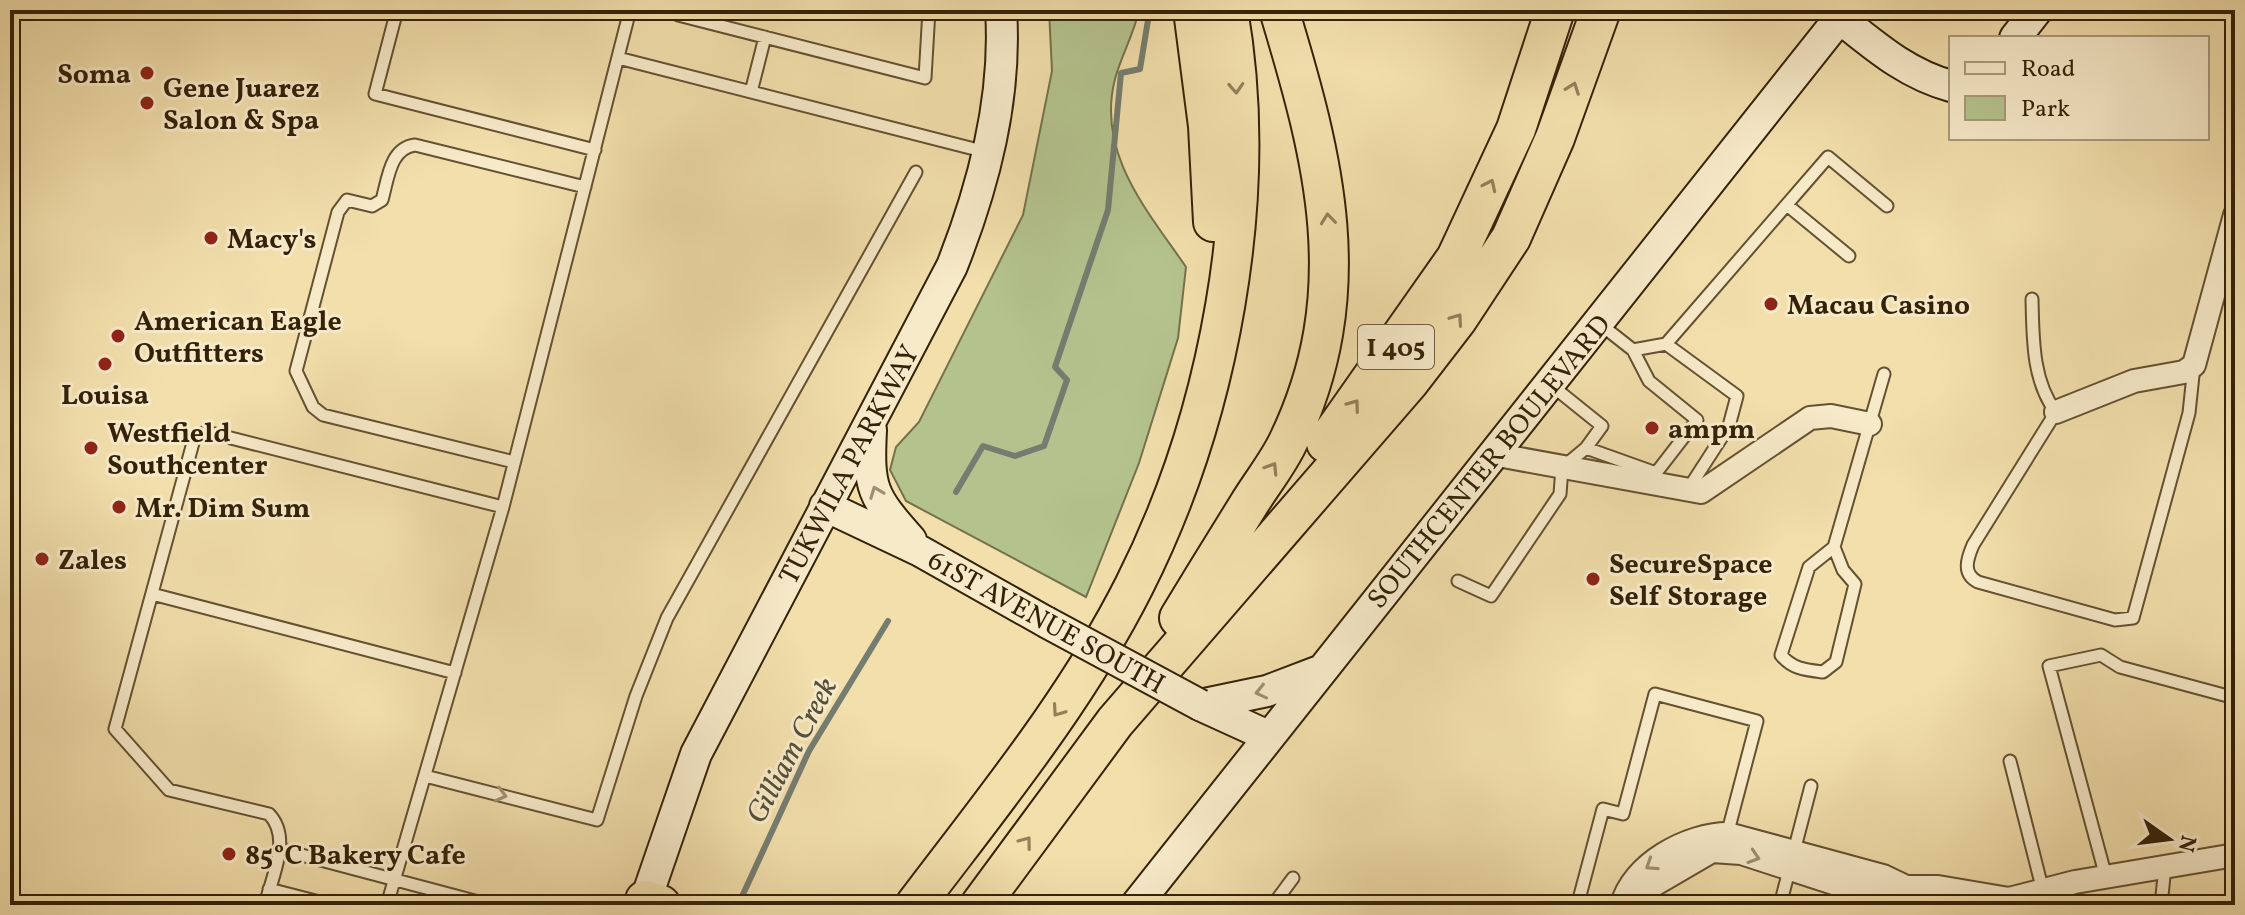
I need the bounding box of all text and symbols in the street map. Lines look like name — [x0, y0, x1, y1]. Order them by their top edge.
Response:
legend — [1949, 36, 2209, 140]
text: Road — [2021, 53, 2075, 87]
place label: Soma — [57, 56, 131, 95]
marker: Soma — [138, 64, 156, 82]
place label: Gene Juarez Salon & Spa — [163, 70, 320, 141]
one-way arrow — [1227, 82, 1244, 95]
one-way arrow — [1563, 82, 1580, 96]
text: Park — [2021, 93, 2070, 127]
marker: Gene Juarez Salon & Spa — [138, 94, 156, 112]
one-way arrow — [1480, 178, 1496, 193]
one-way arrow — [1320, 212, 1337, 225]
place label: Macy's — [227, 221, 317, 260]
marker: Macy's — [202, 229, 220, 247]
place label: Macau Casino — [1787, 287, 1970, 326]
marker: Macau Casino — [1762, 295, 1780, 313]
place label: American Eagle Outfitters — [134, 303, 342, 374]
street label: SOUTHCENTER BOULEVARD — [1359, 307, 1621, 618]
one-way arrow — [1447, 314, 1462, 328]
road number: I 405 — [1358, 325, 1434, 369]
marker: American Eagle Outfitters — [109, 327, 127, 345]
street label: TUKWILA PARKWAY — [770, 338, 930, 592]
marker: Louisa — [96, 355, 114, 373]
place label: Louisa — [61, 377, 149, 416]
one-way arrow — [1344, 400, 1359, 414]
place label: ampm — [1668, 411, 1755, 450]
place label: Westfield Southcenter — [107, 415, 268, 486]
marker: ampm — [1643, 419, 1661, 437]
marker: Westfield Southcenter — [82, 439, 100, 457]
one-way arrow — [1262, 462, 1277, 477]
one-way arrow — [869, 486, 886, 500]
place label: Mr. Dim Sum — [135, 490, 310, 529]
marker: Mr. Dim Sum — [110, 498, 128, 516]
place label: Zales — [58, 542, 127, 581]
street label: 61ST AVENUE SOUTH — [920, 542, 1171, 705]
place label: SecureSpace Self Storage — [1609, 546, 1773, 617]
marker: Zales — [33, 550, 51, 568]
marker: SecureSpace Self Storage — [1584, 570, 1602, 588]
water label: Gilliam Creek — [737, 670, 849, 831]
one-way arrow — [1254, 683, 1268, 700]
one-way arrow — [1053, 703, 1068, 717]
one-way arrow — [493, 786, 507, 803]
north arrow — [2129, 799, 2209, 879]
text: N — [2169, 832, 2203, 855]
place label: 85°C Bakery Cafe — [245, 837, 466, 876]
one-way arrow — [1016, 837, 1031, 851]
marker: 85°C Bakery Cafe — [220, 845, 238, 863]
one-way arrow — [1746, 848, 1760, 864]
one-way arrow — [1645, 856, 1660, 871]

